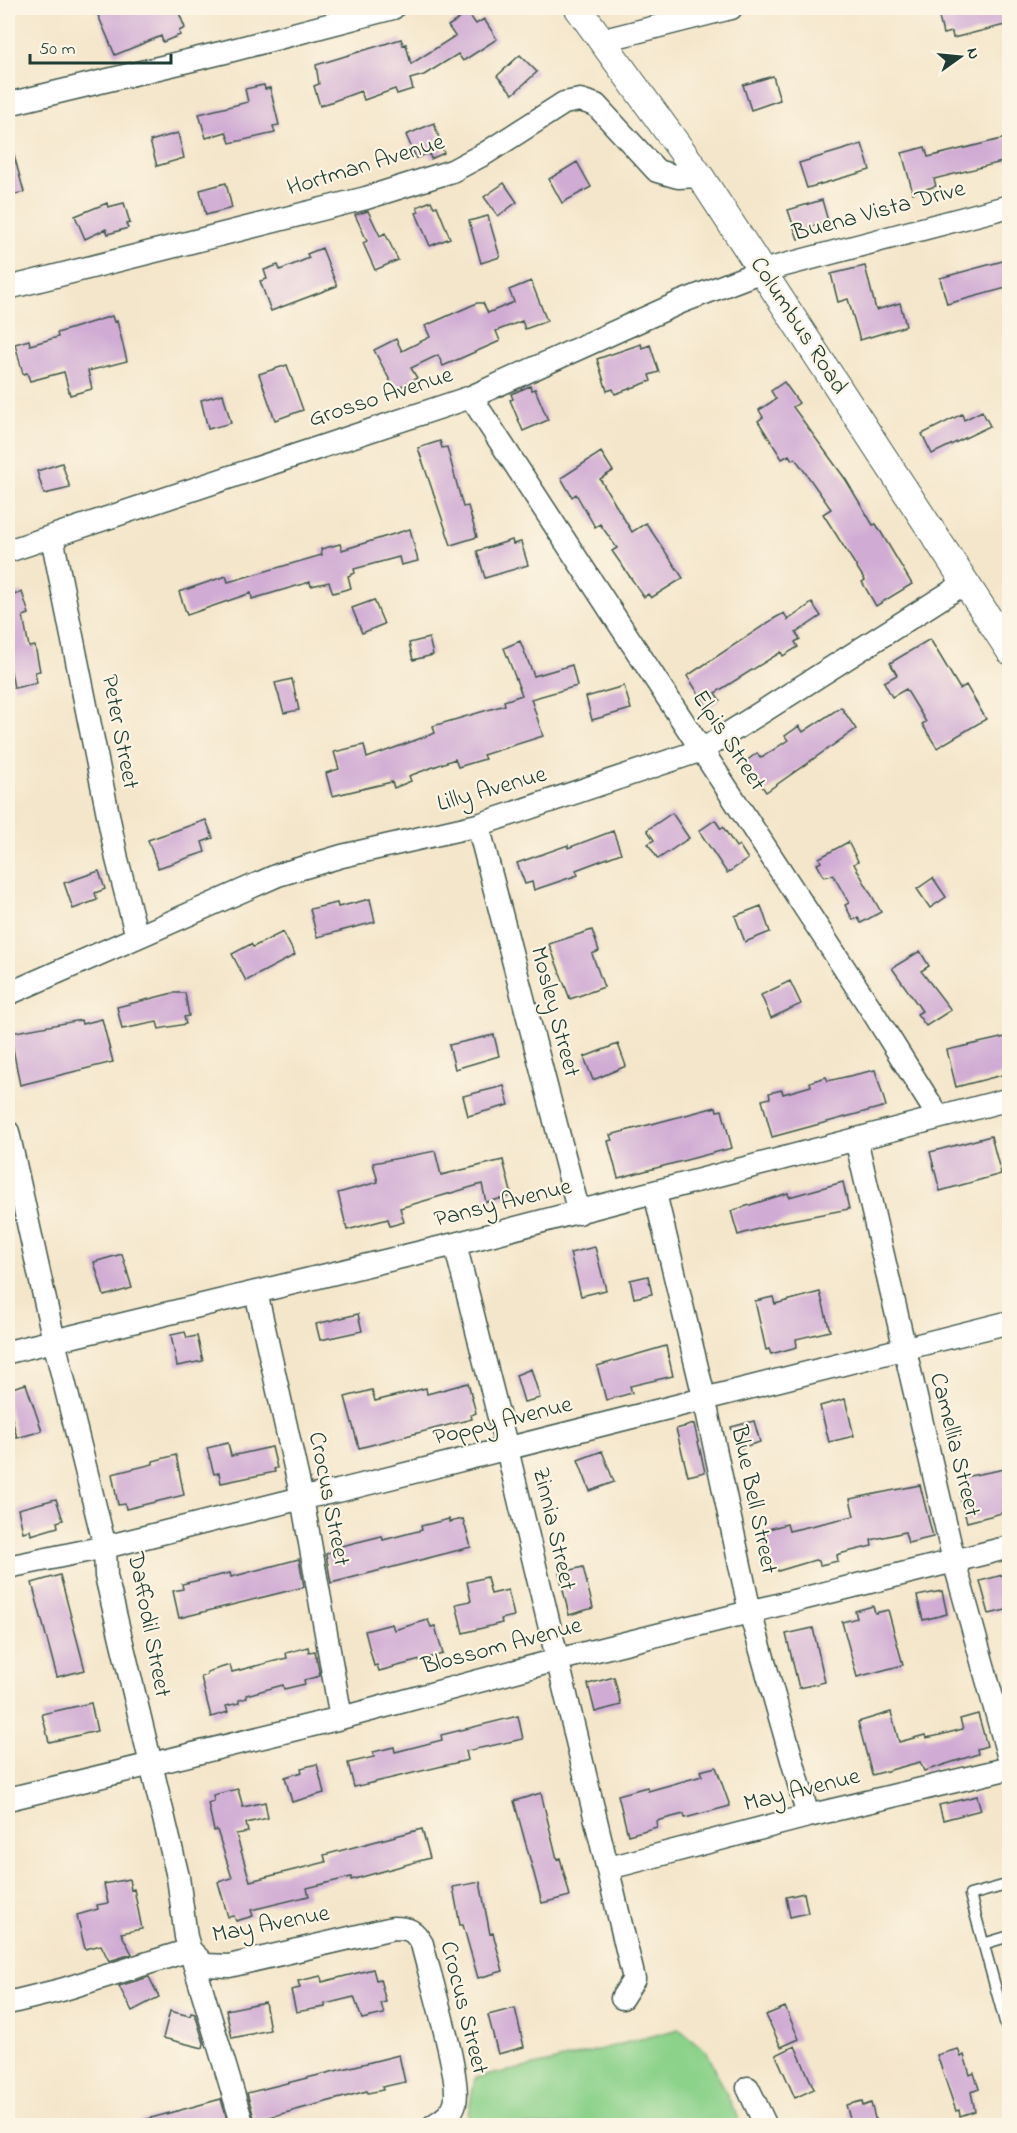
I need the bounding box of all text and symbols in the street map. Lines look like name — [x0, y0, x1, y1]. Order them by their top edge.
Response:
scale bar — [30, 27, 171, 65]
north arrow — [930, 27, 990, 87]
text: 50 m — [39, 37, 76, 63]
text: N — [960, 45, 986, 62]
street label: Hortman Avenue — [283, 125, 449, 207]
street label: Buena Vista Drive — [788, 172, 969, 252]
street label: Columbus Road — [740, 250, 856, 402]
street label: Grosso Avenue — [304, 358, 458, 438]
street label: Peter Street — [91, 672, 147, 792]
street label: Elpis Street — [682, 683, 774, 799]
street label: Lilly Avenue — [433, 758, 551, 823]
street label: Mosley Street — [519, 943, 588, 1081]
street label: Pansy Avenue — [431, 1170, 576, 1239]
street label: Camellia Street — [919, 1369, 989, 1521]
street label: Poppy Avenue — [430, 1388, 577, 1457]
street label: Blue Bell Street — [720, 1422, 786, 1577]
street label: Crocus Street — [298, 1429, 358, 1569]
street label: Zinnia Street — [522, 1464, 584, 1594]
street label: Daffodil Street — [117, 1548, 179, 1701]
street label: Blossom Avenue — [417, 1609, 586, 1685]
street label: May Avenue — [740, 1760, 864, 1823]
street label: May Avenue — [209, 1896, 333, 1954]
street label: Crocus Street — [430, 1938, 496, 2078]

